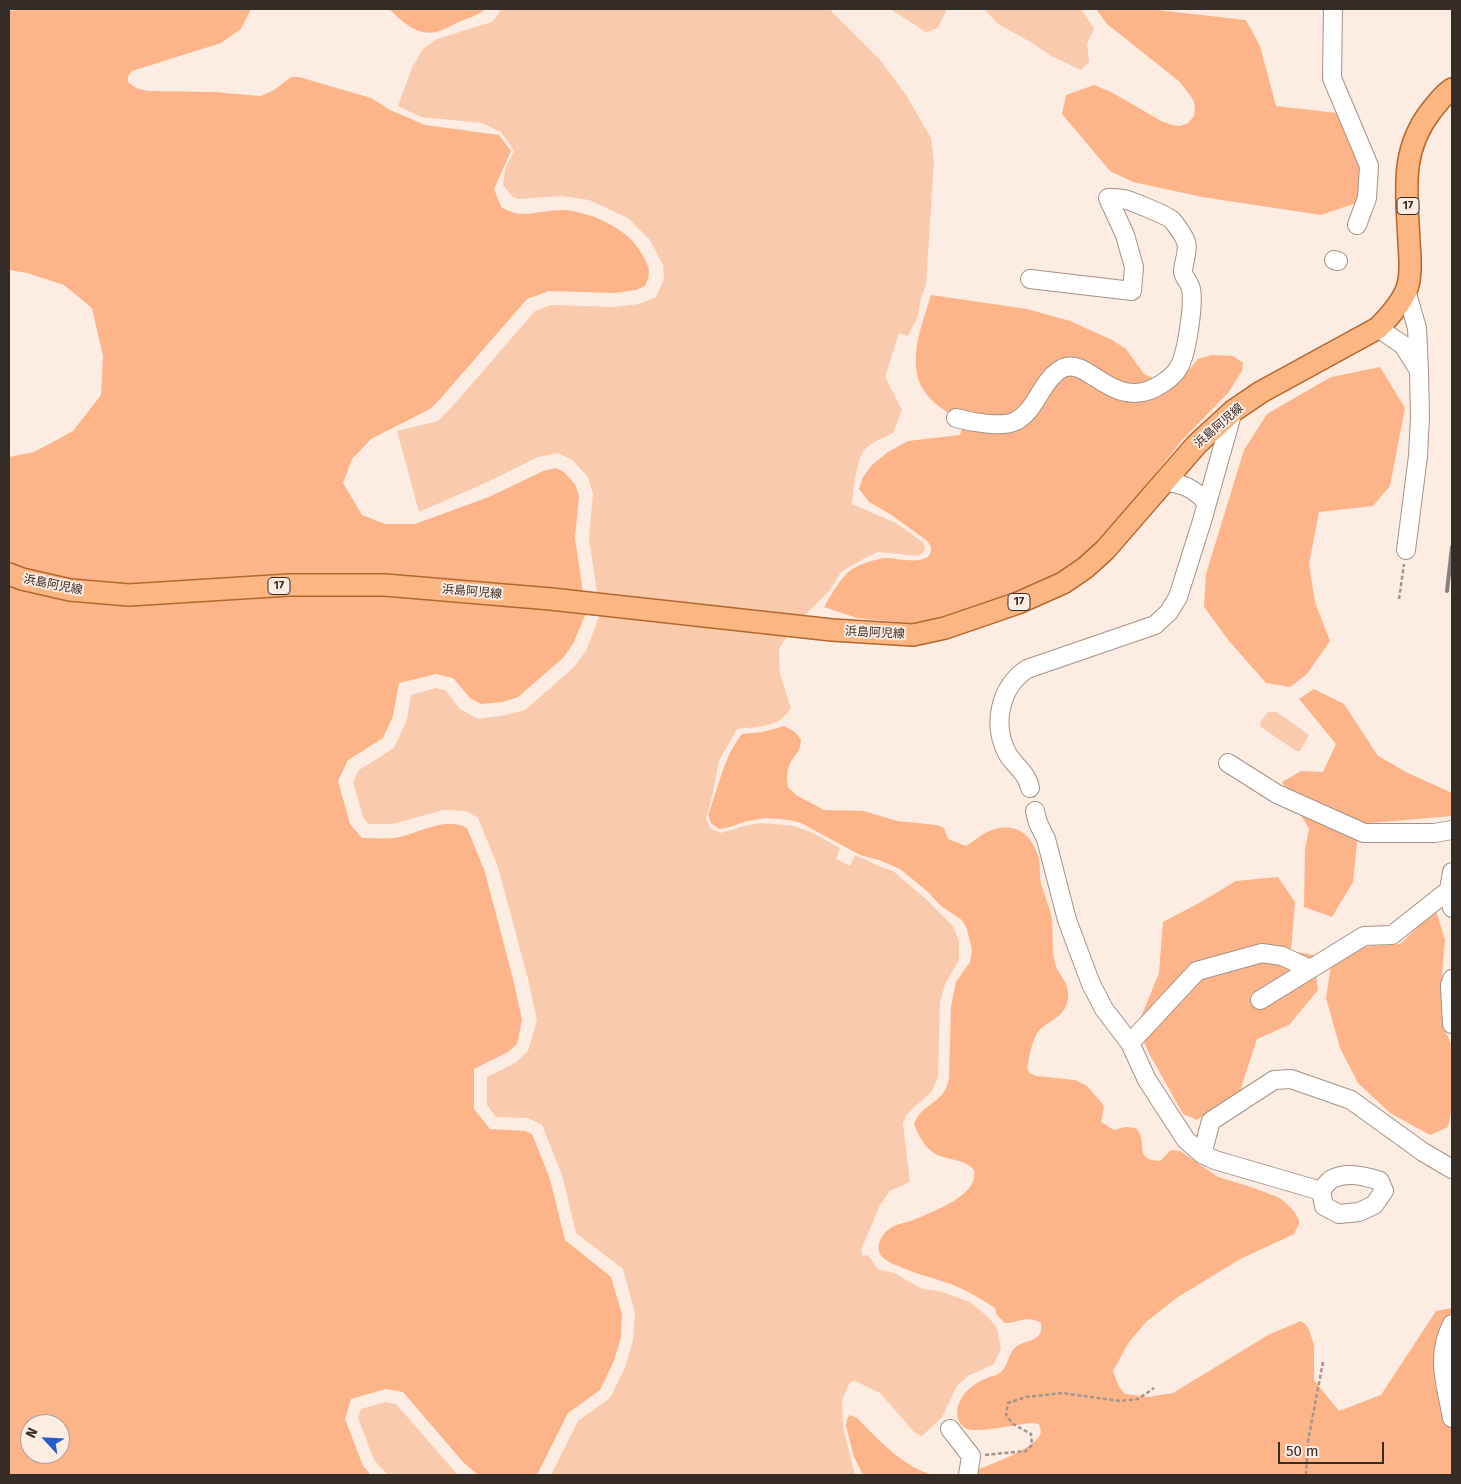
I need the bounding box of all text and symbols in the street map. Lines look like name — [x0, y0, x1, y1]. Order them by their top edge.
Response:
road number: 17 — [1397, 198, 1419, 215]
street label: 浜島阿児線 — [1192, 401, 1246, 451]
street label: 浜島阿児線 — [22, 572, 84, 598]
road number: 17 — [268, 578, 290, 594]
street label: 浜島阿児線 — [441, 582, 503, 602]
road number: 17 — [1008, 594, 1030, 610]
street label: 浜島阿児線 — [845, 624, 905, 642]
north arrow — [20, 1414, 70, 1464]
text: N — [22, 1425, 42, 1441]
scale bar — [1281, 1432, 1387, 1464]
text: 50 m — [1286, 1442, 1319, 1460]

